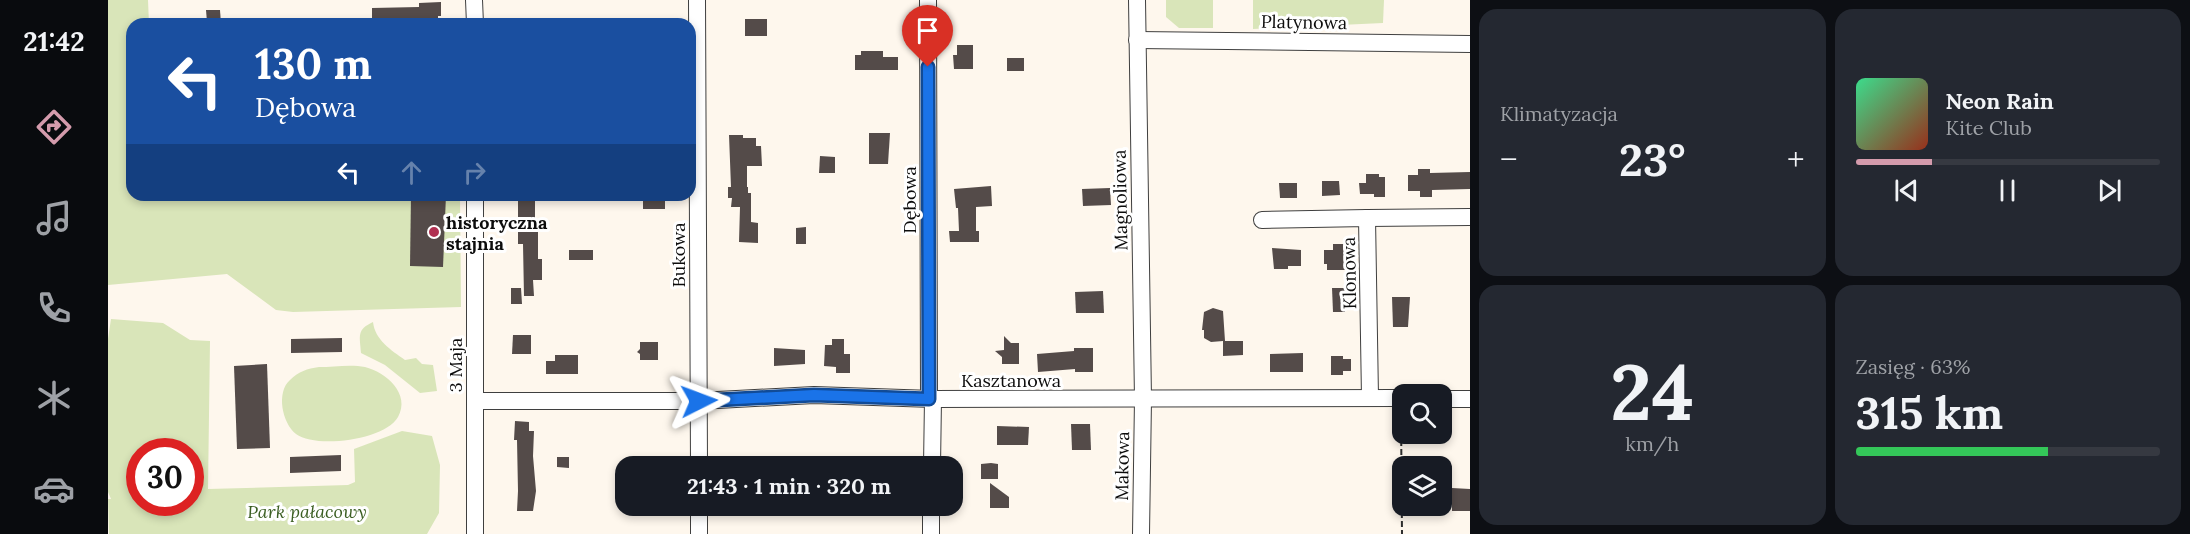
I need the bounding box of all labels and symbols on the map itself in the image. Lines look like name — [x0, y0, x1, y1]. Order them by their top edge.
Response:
pin — [902, 5, 953, 67]
street label: Platynowa — [1261, 10, 1347, 34]
street label: Magnoliowa — [1108, 149, 1132, 251]
street label: Dębowa — [898, 166, 921, 234]
place label: historyczna stajnia — [446, 211, 548, 255]
street label: Bukowa — [667, 222, 690, 288]
marker: historyczna stajnia — [427, 225, 441, 239]
street label: Klonowa — [1337, 237, 1361, 309]
street label: 3 Maja — [444, 338, 467, 392]
position arrow — [667, 369, 731, 433]
street label: Kasztanowa — [961, 369, 1061, 392]
street label: Makowa — [1110, 431, 1134, 501]
speed limit sign: 30 — [126, 438, 204, 516]
park label: Park pałacowy — [247, 500, 367, 523]

